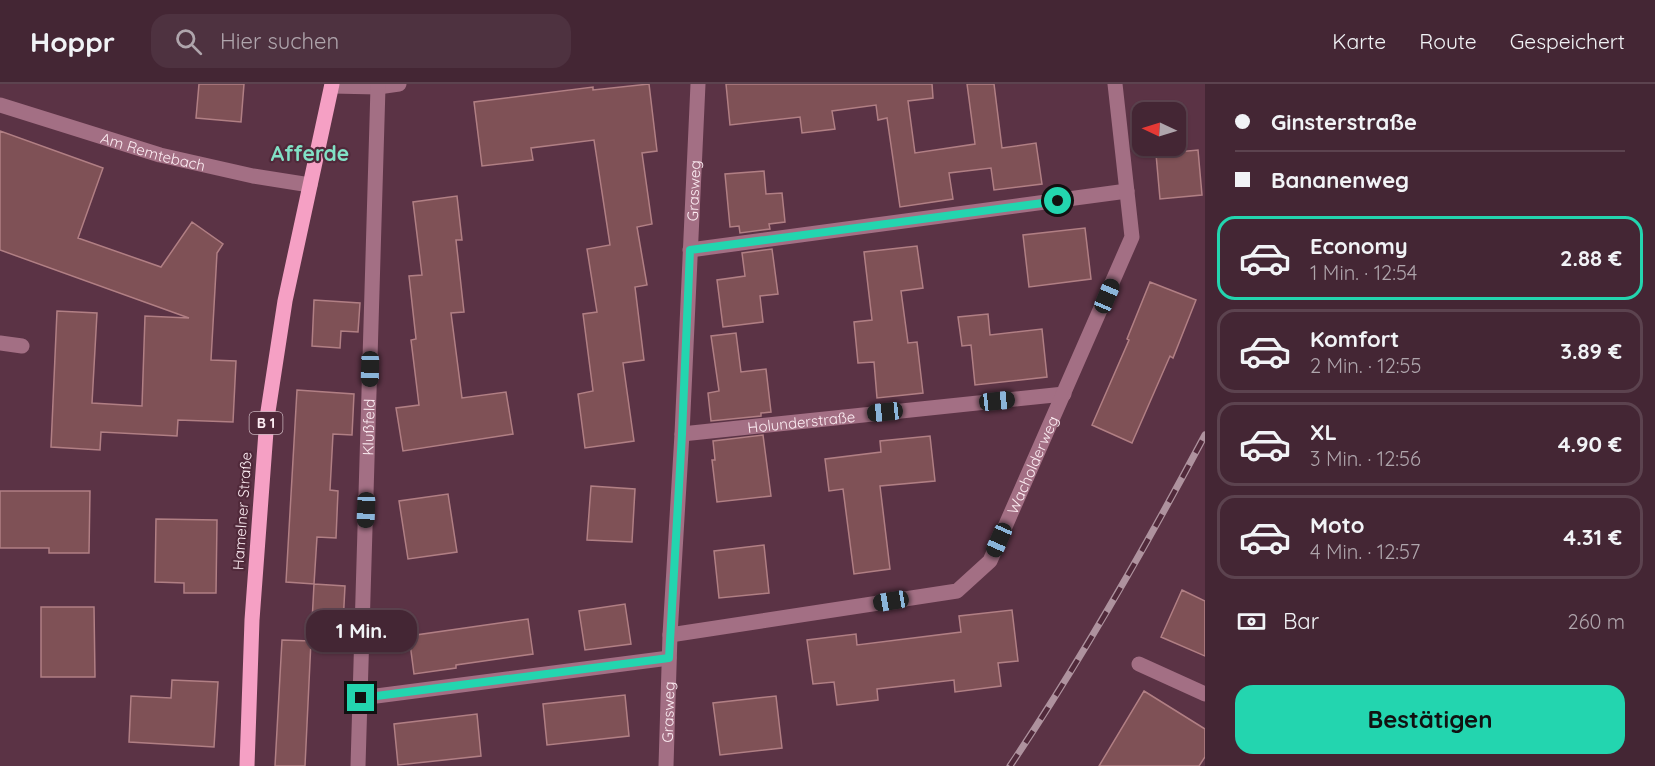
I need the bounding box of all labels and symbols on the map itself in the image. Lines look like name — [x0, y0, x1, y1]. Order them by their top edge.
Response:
north arrow — [1132, 102, 1186, 156]
street label: Am Remtebach — [98, 128, 207, 174]
district label: Afferde — [271, 140, 349, 166]
street label: Grasweg — [682, 160, 704, 222]
route start — [1044, 187, 1071, 214]
car — [1092, 276, 1122, 316]
car — [361, 351, 379, 387]
car — [978, 390, 1016, 412]
street label: Klußfeld — [358, 398, 378, 456]
car — [866, 401, 904, 423]
street label: Holunderstraße — [747, 406, 856, 437]
road number: B 1 — [250, 412, 282, 434]
street label: Wacholderweg — [1002, 413, 1062, 517]
street label: Hamelner Straße — [228, 451, 256, 571]
car — [356, 492, 376, 528]
car — [983, 520, 1015, 560]
car — [872, 589, 910, 613]
callout: 1 Min. — [306, 611, 416, 653]
street label: Grasweg — [657, 681, 678, 743]
route end — [347, 684, 374, 711]

